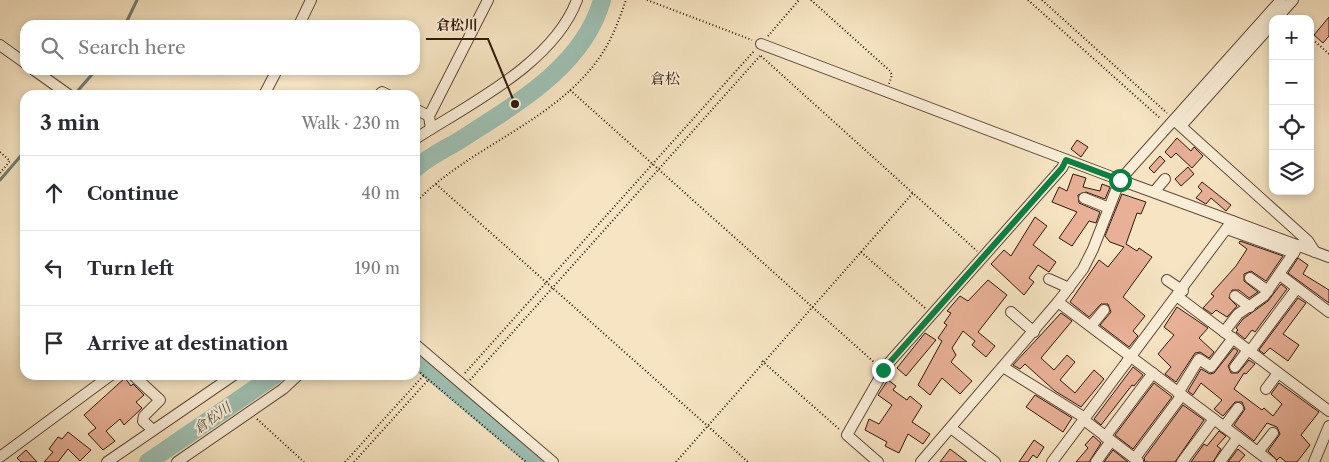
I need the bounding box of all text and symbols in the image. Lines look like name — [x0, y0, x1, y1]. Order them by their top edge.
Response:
callout: 倉松川 — [426, 10, 488, 39]
map controls — [1269, 15, 1314, 195]
button: + — [1269, 15, 1314, 60]
text: 倉松川 — [436, 16, 478, 34]
search box — [20, 20, 420, 75]
icon: search — [38, 34, 66, 62]
text: Search here — [78, 36, 186, 59]
button: − — [1269, 60, 1314, 105]
district label: 倉松 — [650, 69, 680, 88]
button: locate — [1269, 105, 1314, 150]
text: 3 min — [40, 110, 100, 135]
text: Walk · 230 m — [301, 113, 400, 133]
button: layers — [1269, 150, 1314, 195]
route start — [1109, 169, 1132, 192]
icon: ahead — [40, 179, 68, 207]
text: Continue — [87, 182, 179, 205]
text: 40 m — [361, 183, 400, 203]
icon: left — [40, 254, 68, 282]
text: Turn left — [87, 257, 174, 280]
text: 190 m — [355, 258, 400, 278]
icon: arrive — [40, 329, 68, 357]
text: Arrive at destination — [87, 332, 288, 355]
route end — [872, 359, 895, 382]
water label: 倉松川 — [190, 397, 236, 437]

